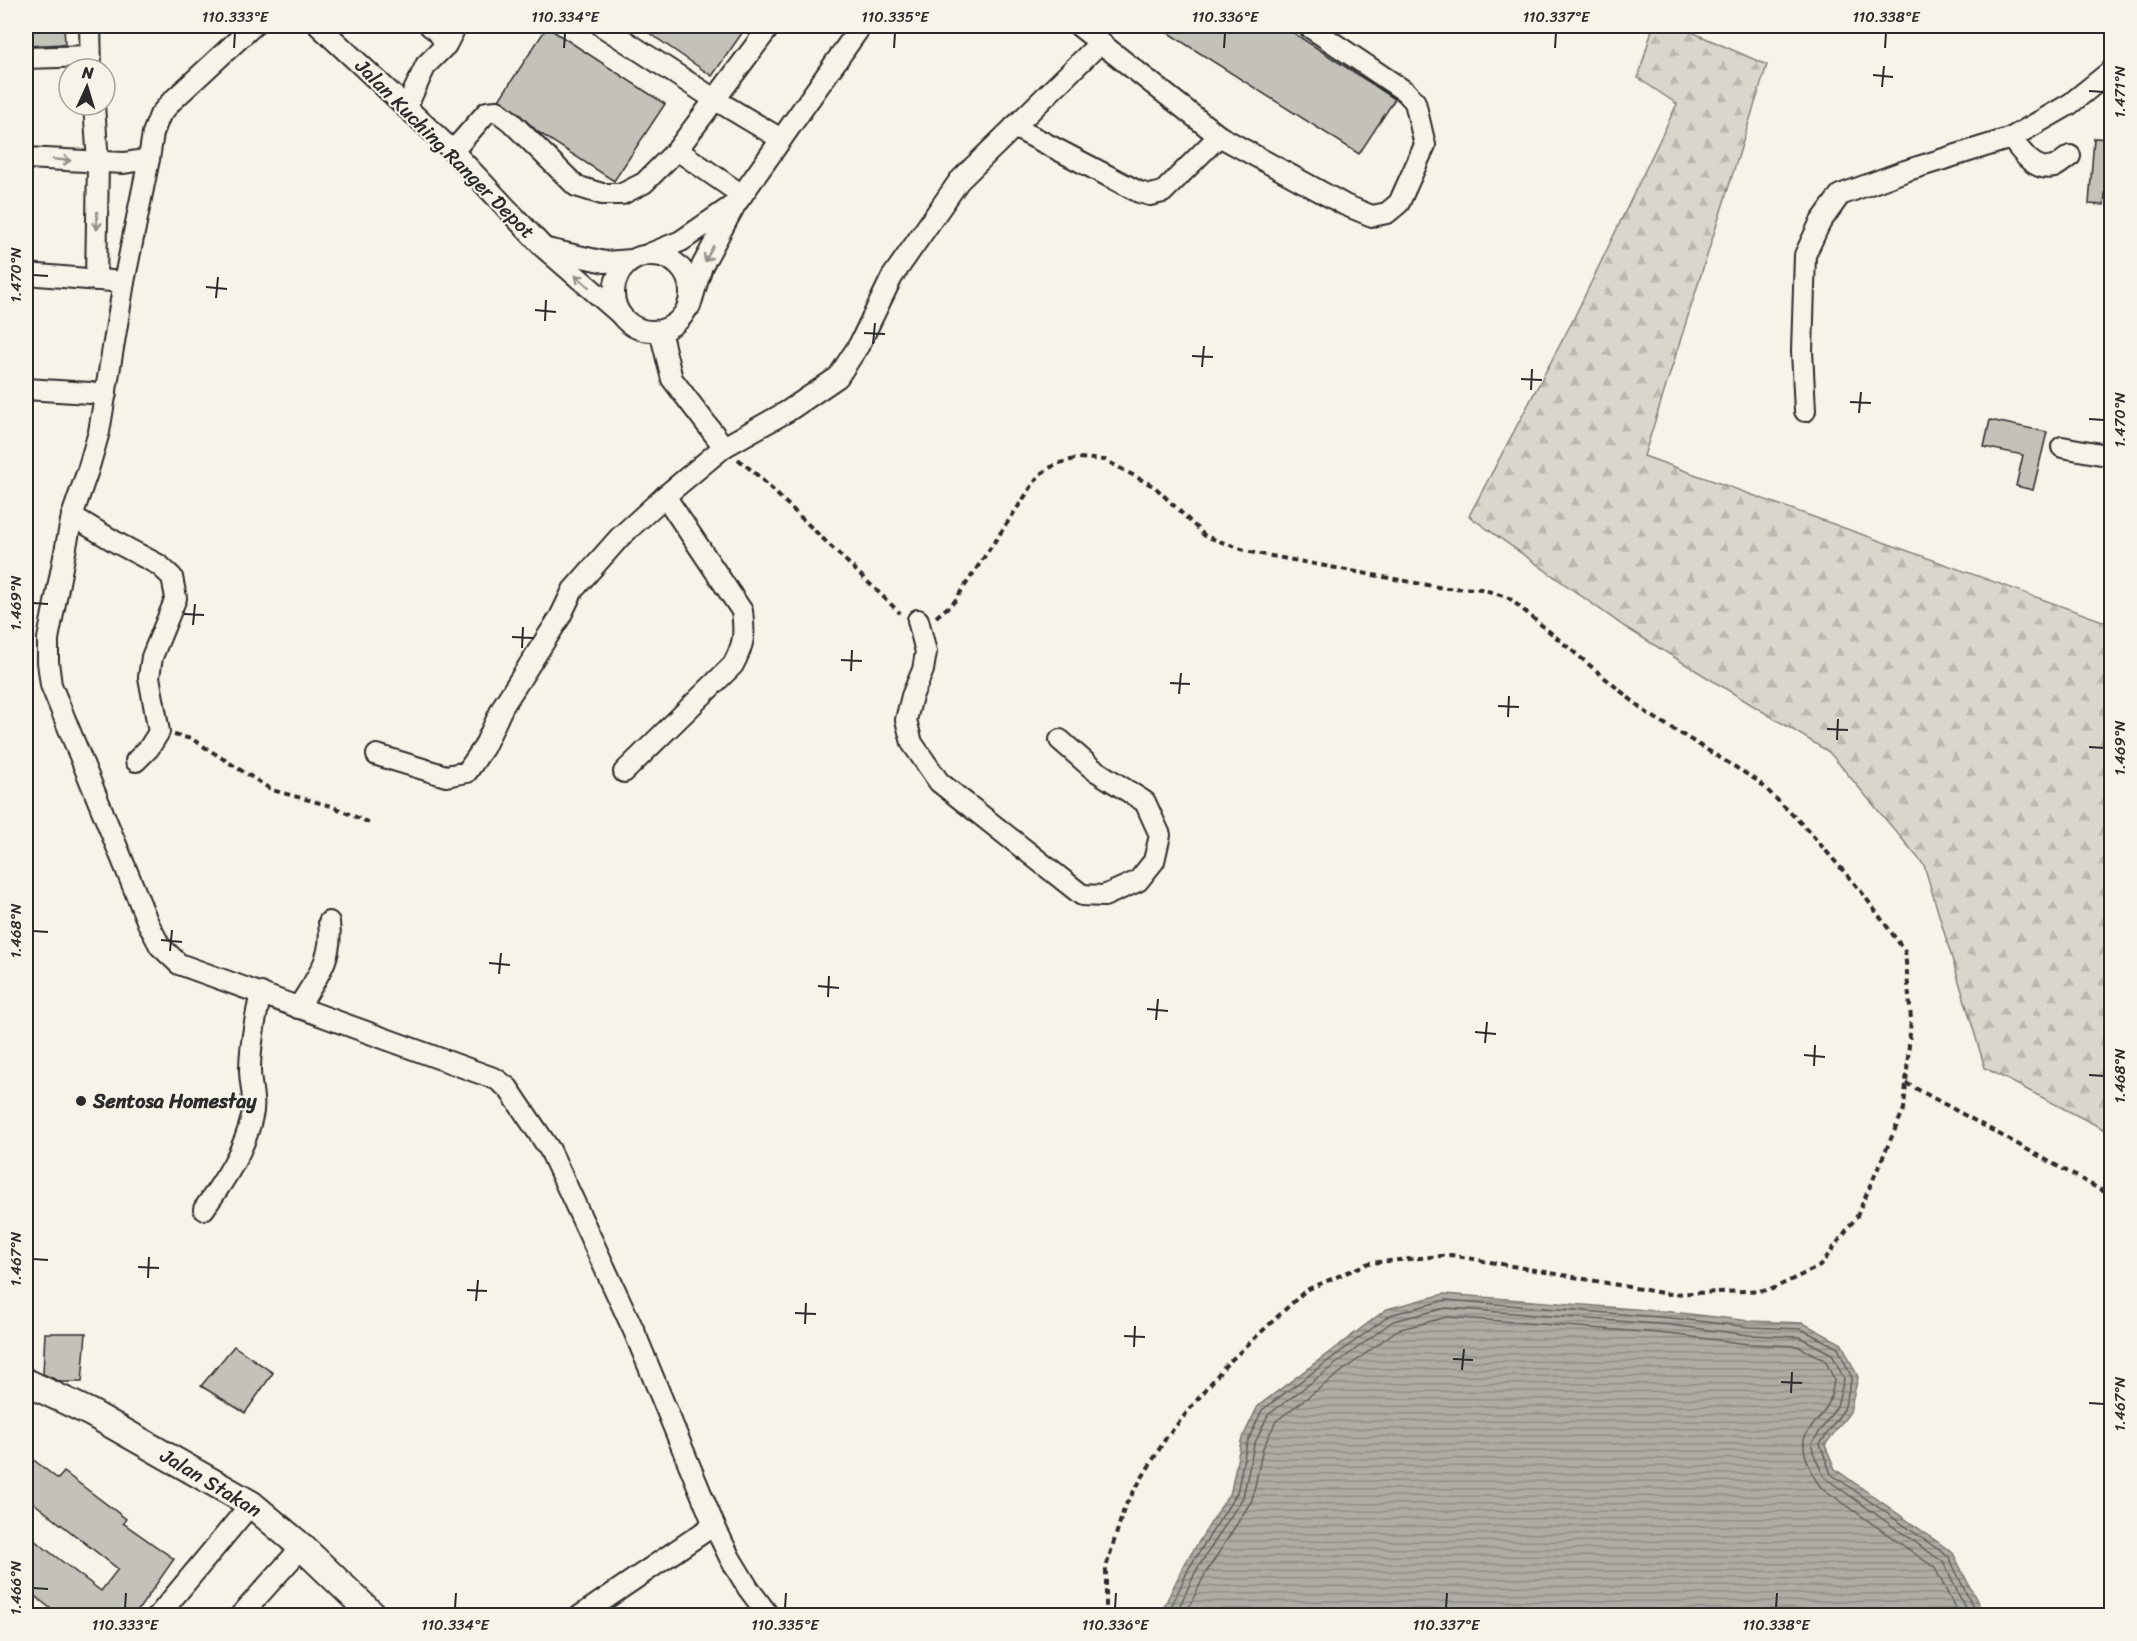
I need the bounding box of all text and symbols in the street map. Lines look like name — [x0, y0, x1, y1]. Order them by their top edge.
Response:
text: 110.333°E — [202, 4, 270, 30]
text: 110.334°E — [531, 4, 600, 30]
text: 110.335°E — [861, 4, 930, 30]
text: 110.336°E — [1192, 4, 1260, 30]
text: 110.337°E — [1523, 4, 1591, 30]
text: 110.338°E — [1852, 4, 1921, 30]
street label: Jalan Kuching Ranger Depot — [346, 50, 544, 248]
north arrow — [57, 57, 117, 117]
text: N — [80, 58, 95, 87]
text: 1.471°N — [2107, 65, 2133, 118]
one-way arrow — [51, 155, 71, 166]
one-way arrow — [91, 211, 103, 231]
one-way arrow — [703, 244, 714, 262]
text: 1.470°N — [3, 247, 29, 303]
one-way arrow — [575, 274, 590, 288]
text: 1.470°N — [2107, 392, 2133, 448]
text: 1.469°N — [3, 575, 29, 630]
text: 1.469°N — [2107, 720, 2133, 775]
text: 1.468°N — [3, 903, 29, 958]
text: 1.468°N — [2107, 1048, 2133, 1103]
place label: Sentosa Homestay — [92, 1084, 257, 1119]
marker: Sentosa Homestay — [74, 1094, 88, 1108]
text: 1.467°N — [3, 1231, 29, 1286]
text: 1.467°N — [2107, 1376, 2133, 1431]
street label: Jalan Stakan — [153, 1438, 269, 1527]
text: 1.466°N — [3, 1560, 29, 1615]
text: 110.333°E — [92, 1612, 160, 1638]
text: 110.334°E — [421, 1612, 490, 1638]
text: 110.335°E — [751, 1612, 820, 1638]
text: 110.336°E — [1082, 1612, 1150, 1638]
text: 110.337°E — [1413, 1612, 1481, 1638]
text: 110.338°E — [1742, 1612, 1811, 1638]

